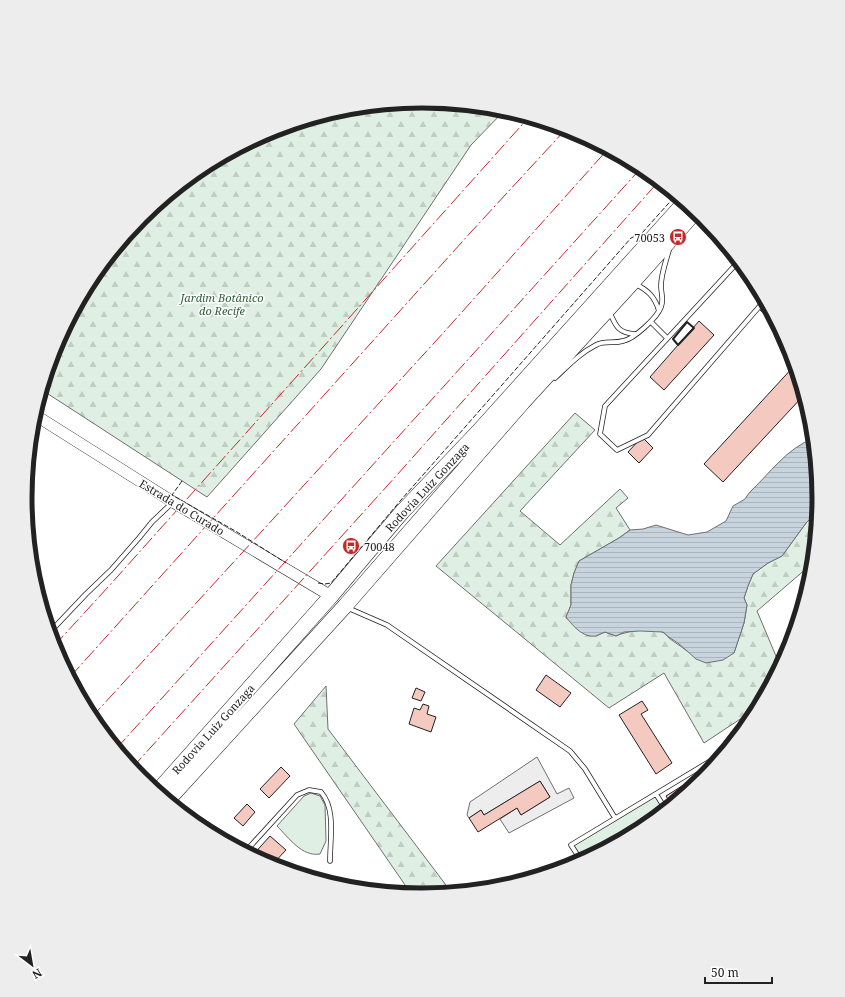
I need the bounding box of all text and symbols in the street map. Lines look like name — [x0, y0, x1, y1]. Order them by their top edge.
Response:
bus stop icon: 70053 — [668, 227, 688, 247]
place label: 70053 — [634, 230, 665, 245]
park label: Jardim Botânico do Recife — [178, 290, 264, 318]
street label: Rodovia Luiz Gonzaga — [382, 439, 472, 535]
street label: Estrada do Curado — [137, 476, 227, 538]
bus stop icon: 70048 — [341, 536, 361, 556]
place label: 70048 — [364, 539, 395, 554]
street label: Rodovia Luiz Gonzaga — [168, 681, 258, 777]
north arrow — [12, 945, 52, 985]
scale bar — [705, 959, 772, 985]
text: 50 m — [711, 964, 739, 981]
text: N — [30, 965, 45, 983]

